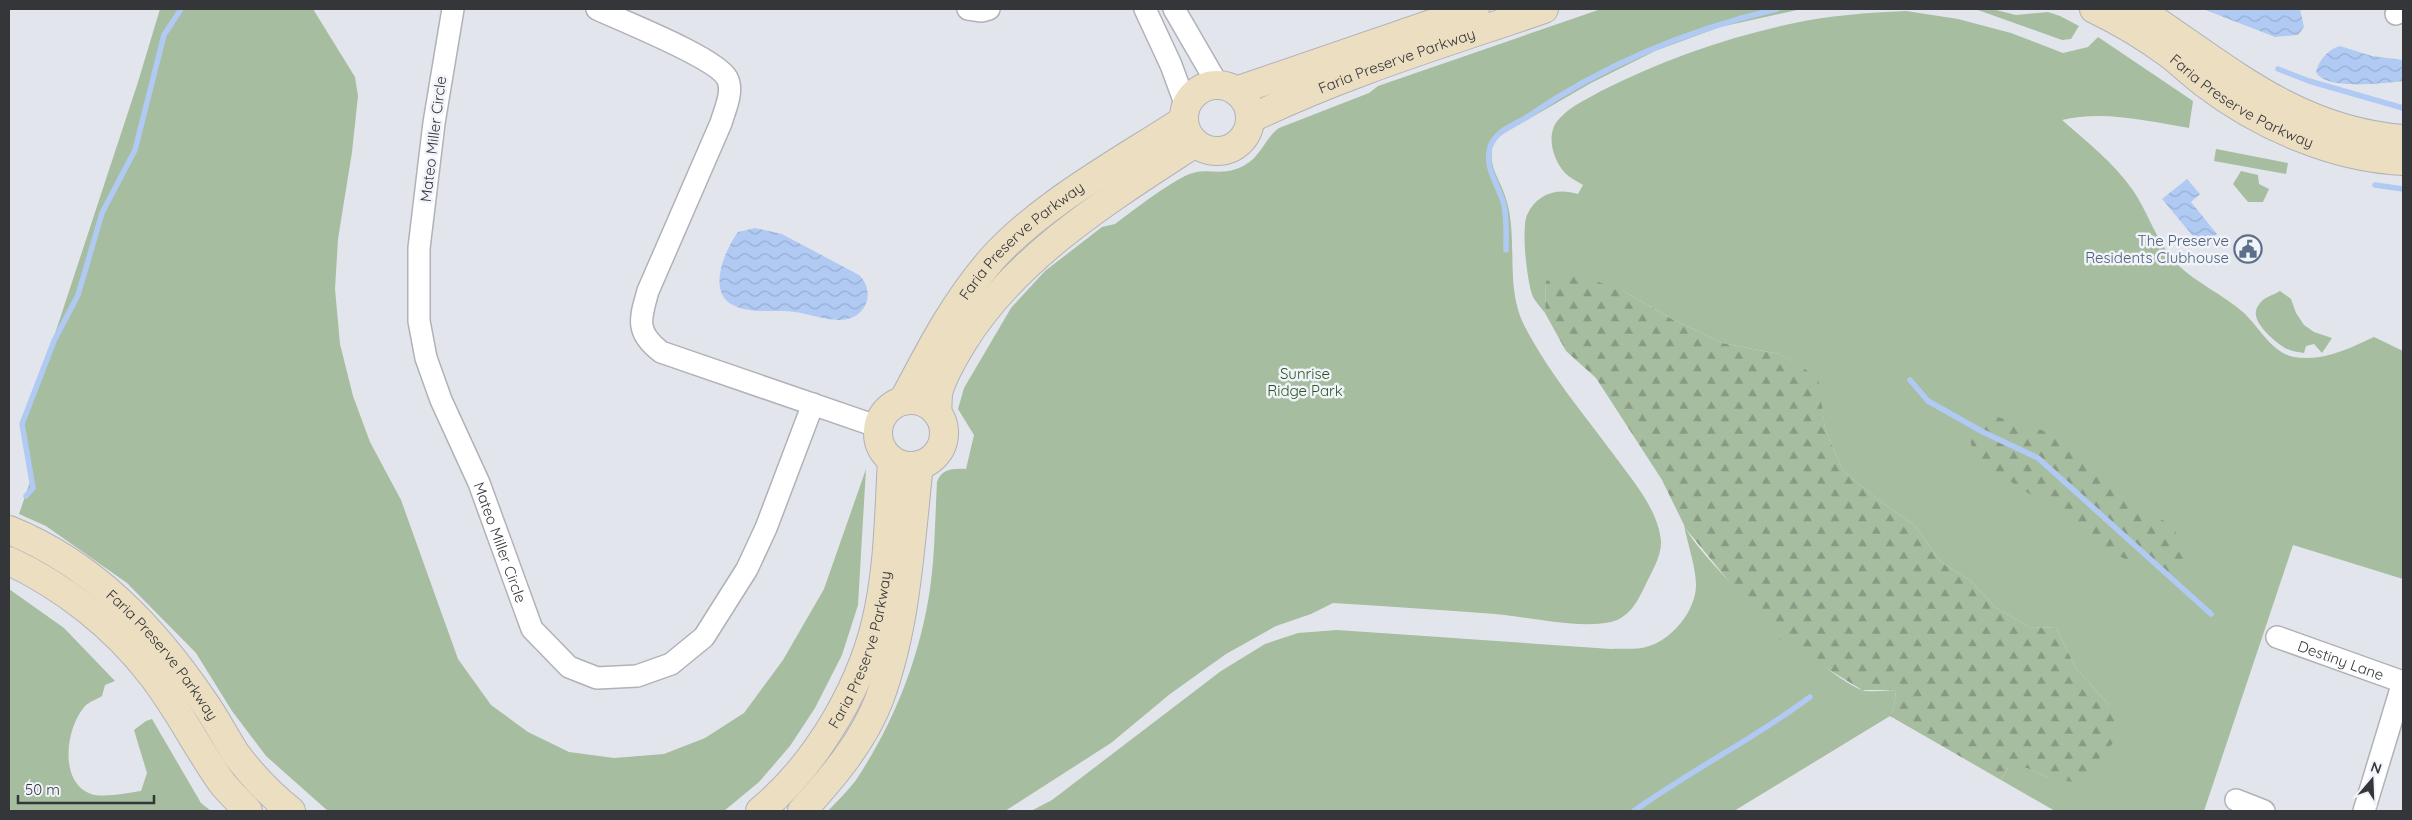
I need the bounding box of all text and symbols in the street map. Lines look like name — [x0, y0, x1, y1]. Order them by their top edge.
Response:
street label: Faria Preserve Parkway — [1315, 23, 1478, 97]
street label: Faria Preserve Parkway — [2167, 49, 2317, 151]
street label: Mateo Miller Circle — [416, 75, 450, 203]
street label: Faria Preserve Parkway — [954, 177, 1087, 303]
place label: The Preserve Residents Clubhouse — [2085, 231, 2229, 267]
public building icon: The Preserve Residents Clubhouse — [2233, 234, 2263, 264]
park label: Sunrise Ridge Park — [1267, 364, 1343, 400]
street label: Mateo Miller Circle — [470, 479, 531, 605]
street label: Faria Preserve Parkway — [823, 570, 894, 731]
street label: Faria Preserve Parkway — [103, 585, 223, 724]
street label: Destiny Lane — [2295, 636, 2387, 684]
north arrow — [2347, 755, 2397, 805]
text: N — [2368, 758, 2384, 778]
scale bar — [18, 772, 154, 804]
text: 50 m — [25, 780, 60, 799]

